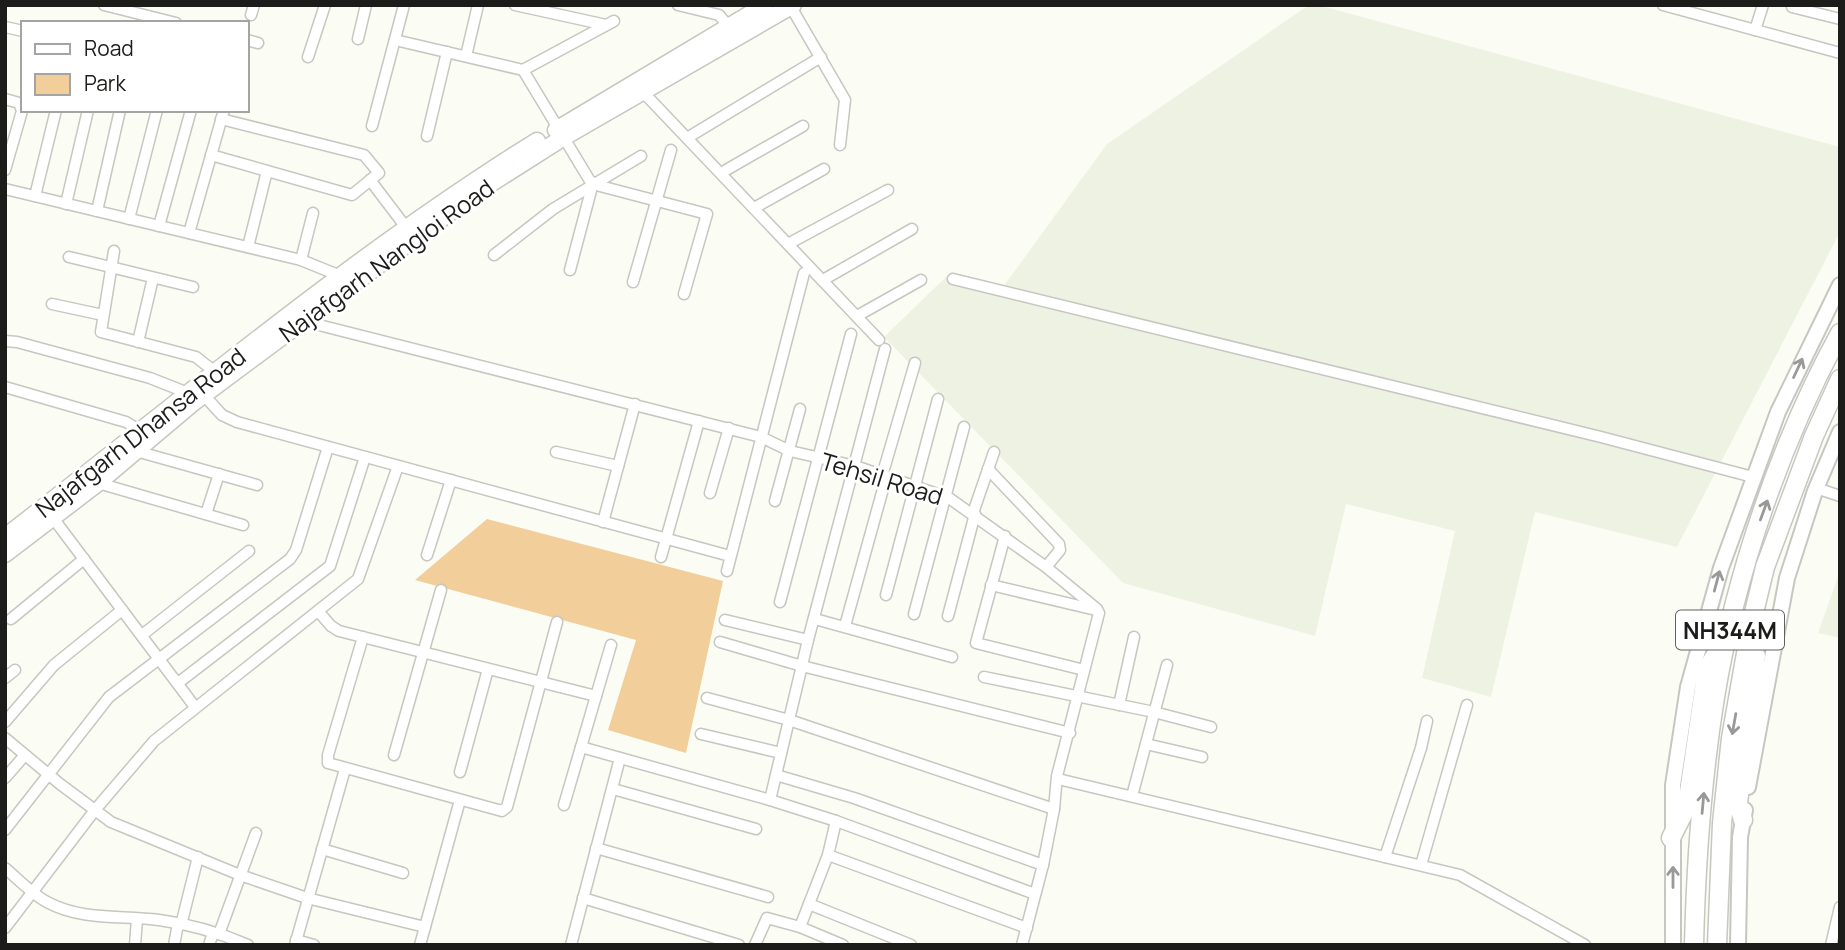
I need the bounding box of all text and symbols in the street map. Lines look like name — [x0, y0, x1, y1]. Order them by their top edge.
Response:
legend — [21, 21, 248, 112]
text: Road — [84, 34, 134, 62]
text: Park — [84, 69, 126, 97]
street label: Najafgarh Nangloi Road — [272, 171, 500, 349]
street label: Najafgarh Dhansa Road — [28, 339, 252, 525]
one-way arrow — [1792, 358, 1805, 379]
street label: Tehsil Road — [817, 444, 947, 512]
one-way arrow — [1759, 499, 1771, 521]
one-way arrow — [1711, 570, 1724, 592]
road number: NH344M — [1676, 610, 1784, 650]
one-way arrow — [1726, 712, 1740, 735]
one-way arrow — [1697, 793, 1710, 815]
one-way arrow — [1666, 865, 1679, 888]

